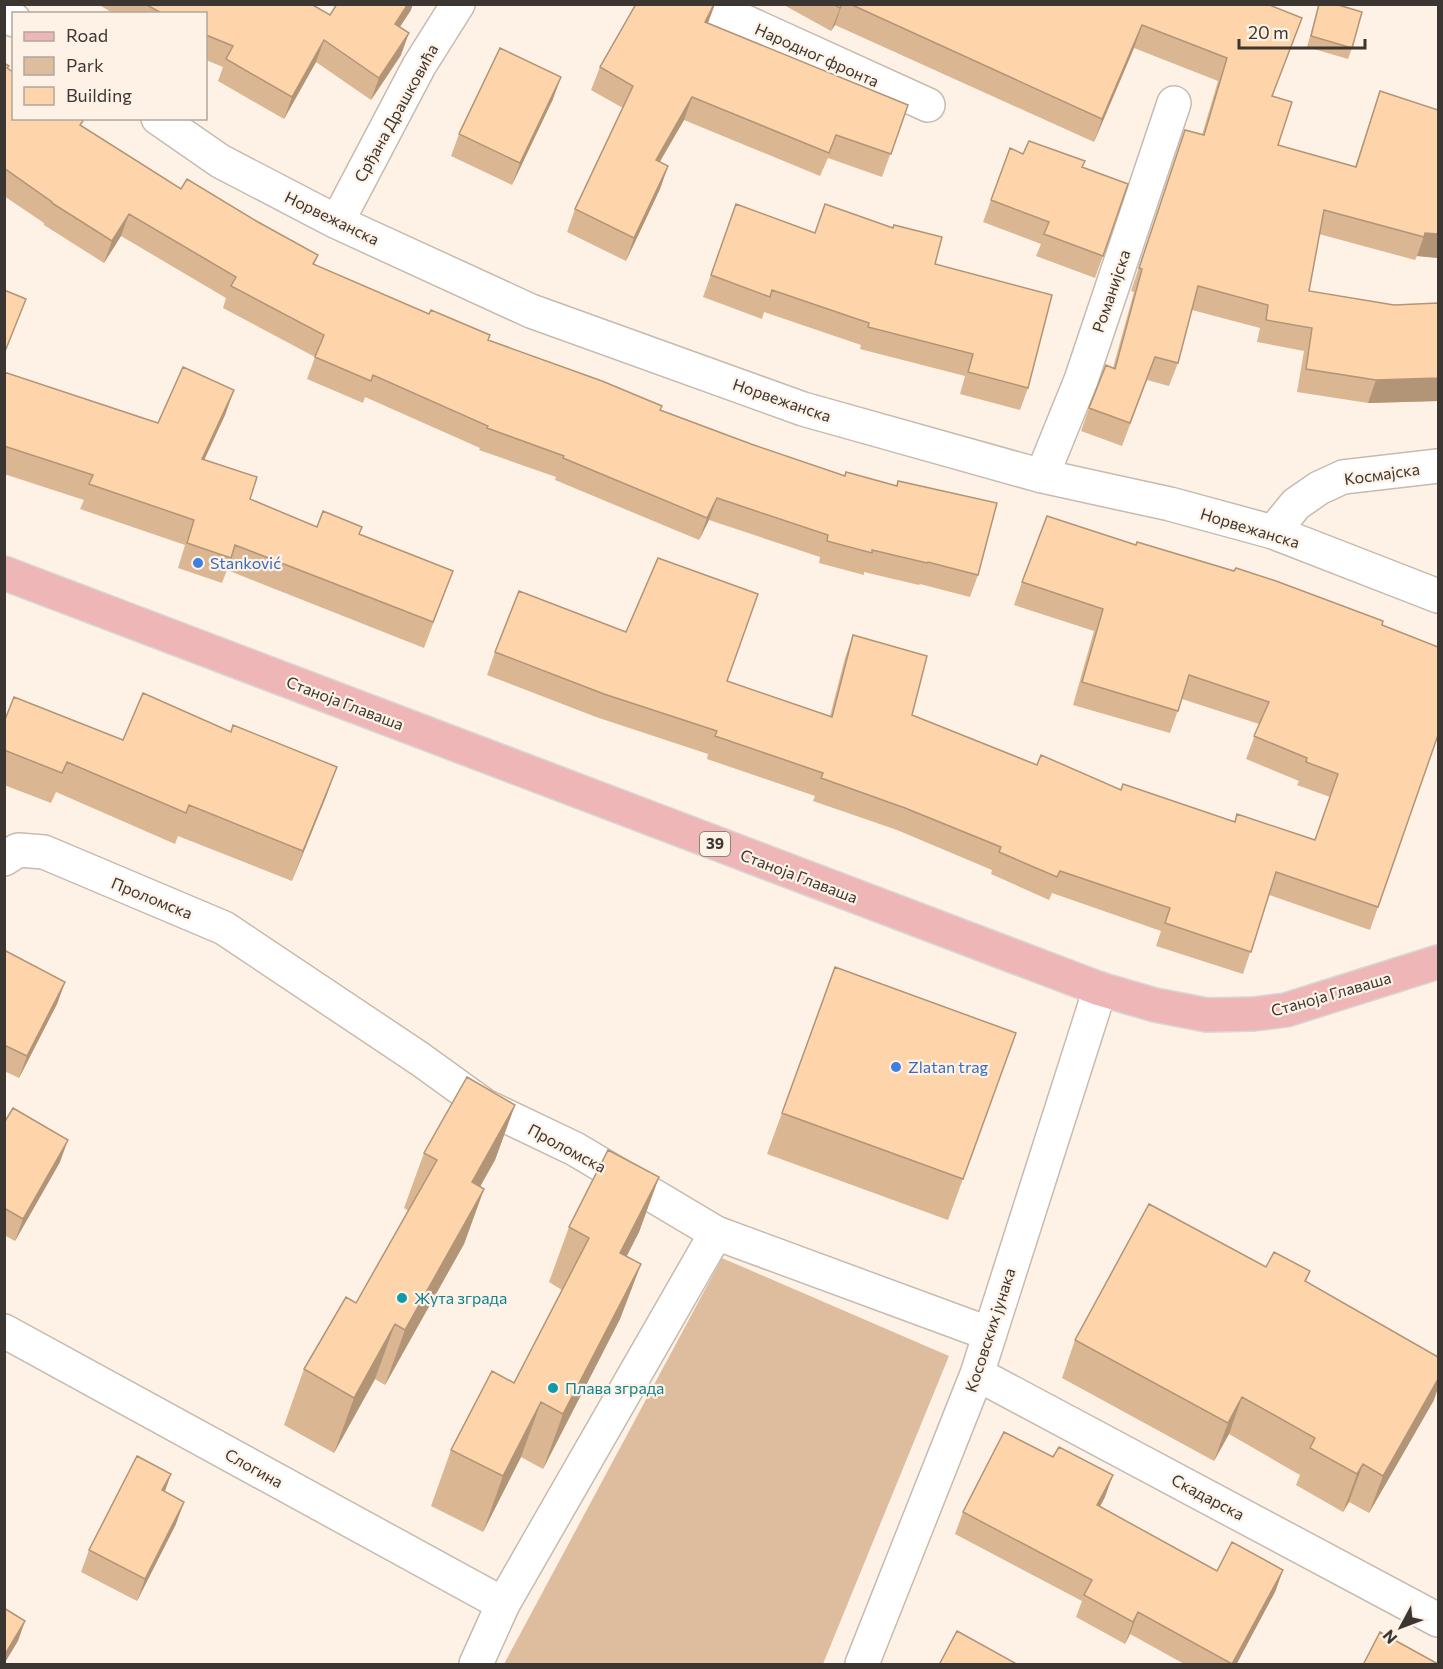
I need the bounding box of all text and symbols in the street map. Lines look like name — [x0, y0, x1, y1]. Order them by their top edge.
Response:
legend — [12, 12, 207, 120]
scale bar — [1239, 12, 1365, 50]
street label: Народног фронта — [752, 19, 882, 90]
text: 20 m — [1248, 21, 1289, 43]
text: Road — [66, 24, 108, 46]
street label: Срђана Драшковића — [350, 41, 441, 185]
text: Park — [66, 54, 104, 76]
text: Building — [66, 84, 132, 106]
street label: Норвежанска — [282, 187, 383, 249]
street label: Романијска — [1088, 247, 1134, 335]
street label: Норвежанска — [731, 374, 834, 425]
street label: Космајска — [1343, 459, 1421, 488]
street label: Норвежанска — [1198, 503, 1302, 552]
place label: Stanković — [210, 553, 281, 572]
marker: Stanković — [191, 556, 205, 570]
street label: Станоја Главаша — [284, 671, 406, 734]
road number: 39 — [700, 832, 730, 856]
street label: Станоја Главаша — [738, 844, 860, 907]
street label: Проломска — [109, 873, 195, 922]
street label: Станоја Главаша — [1269, 967, 1393, 1020]
place label: Zlatan trag — [908, 1057, 988, 1076]
marker: Zlatan trag — [889, 1060, 903, 1074]
street label: Проломска — [525, 1119, 609, 1176]
street label: Косовских јунака — [960, 1265, 1019, 1394]
place label: Жута зграда — [414, 1288, 507, 1307]
marker: Жута зграда — [395, 1291, 409, 1305]
place label: Плава зграда — [565, 1378, 664, 1397]
marker: Плава зграда — [546, 1381, 560, 1395]
street label: Слогина — [222, 1444, 287, 1491]
street label: Скадарска — [1169, 1469, 1248, 1524]
north arrow — [1371, 1597, 1431, 1657]
text: N — [1378, 1626, 1400, 1648]

